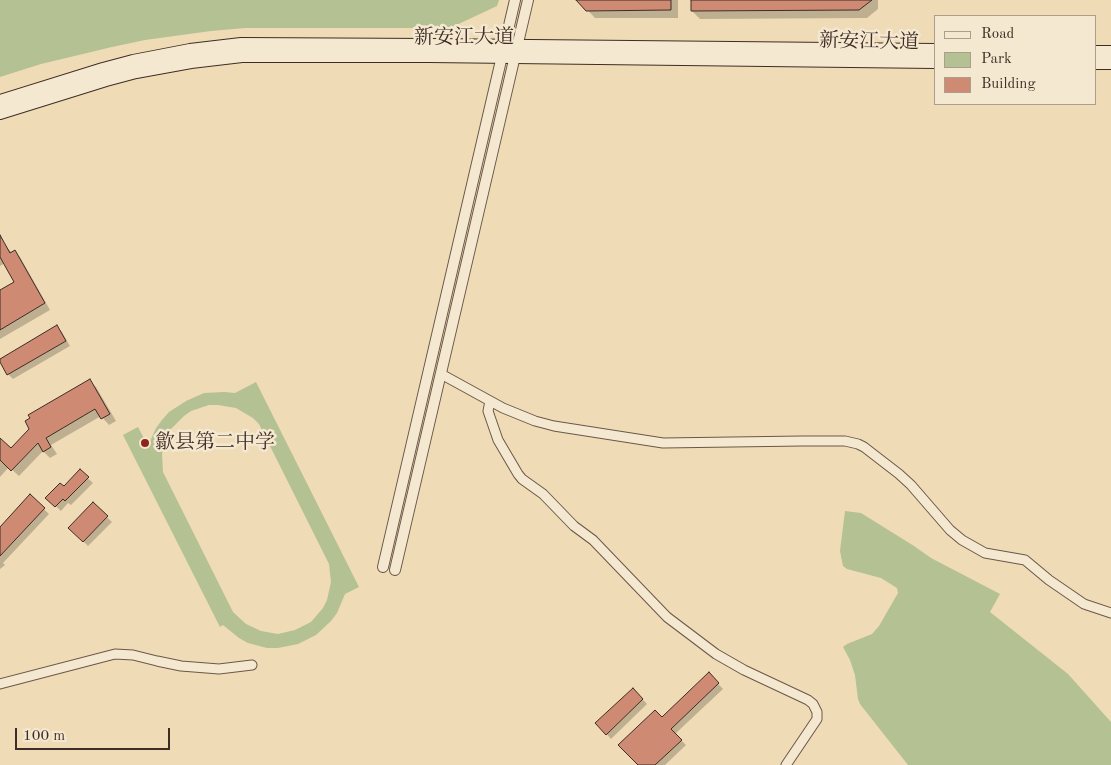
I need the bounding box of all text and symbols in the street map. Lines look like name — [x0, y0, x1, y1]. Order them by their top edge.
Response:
legend — [934, 15, 1096, 105]
street label: 新安江大道 — [414, 26, 514, 50]
text: Road — [981, 27, 1014, 42]
street label: 新安江大道 — [819, 29, 919, 55]
text: Park — [981, 52, 1012, 67]
text: Building — [981, 77, 1036, 92]
place label: 歙县第二中学 — [155, 431, 275, 455]
marker: 歙县第二中学 — [139, 437, 151, 449]
scale bar — [18, 718, 172, 750]
text: 100 m — [23, 729, 65, 744]

